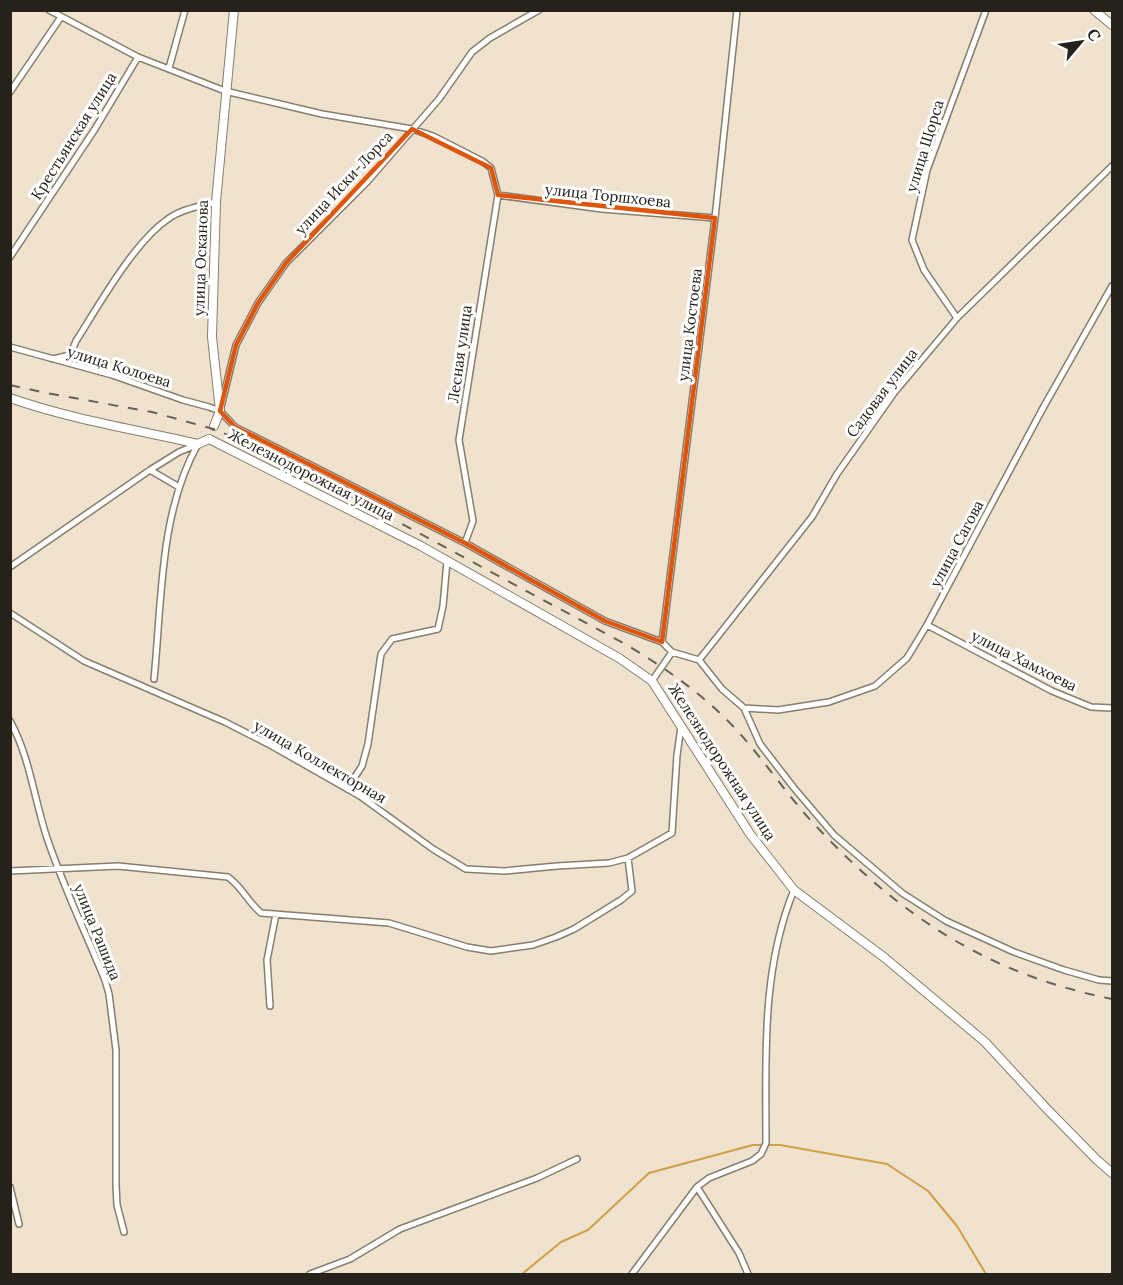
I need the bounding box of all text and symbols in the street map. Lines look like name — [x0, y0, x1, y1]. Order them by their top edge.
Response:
north arrow — [1051, 12, 1111, 72]
text: С — [1083, 25, 1106, 44]
street label: Крестьянская улица — [27, 68, 121, 203]
street label: улица Щорса — [901, 97, 948, 194]
street label: улица Иски-Лорса — [291, 127, 397, 238]
street label: улица Торшхоева — [544, 179, 672, 212]
street label: улица Осканова — [189, 199, 212, 316]
street label: улица Костоева — [673, 267, 706, 383]
street label: Лесная улица — [443, 304, 476, 404]
street label: улица Колоева — [65, 342, 173, 391]
street label: Садовая улица — [842, 344, 921, 441]
street label: Железнодорожная улица — [225, 424, 398, 525]
street label: улица Сагова — [926, 497, 988, 591]
street label: улица Хамхоева — [968, 626, 1080, 695]
street label: Железнодорожная улица — [664, 680, 781, 844]
street label: улица Коллекторная — [250, 716, 390, 807]
street label: улица Рашида — [69, 881, 126, 983]

